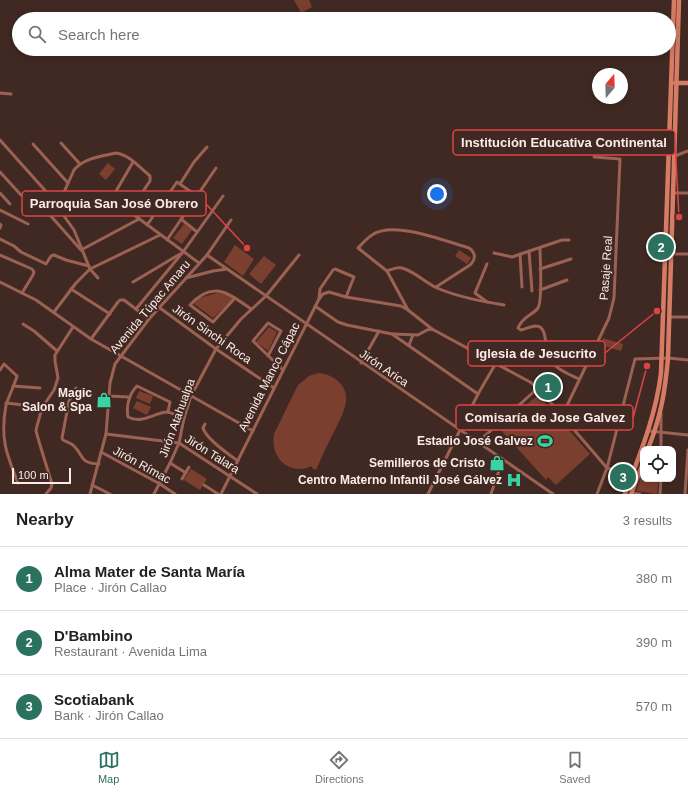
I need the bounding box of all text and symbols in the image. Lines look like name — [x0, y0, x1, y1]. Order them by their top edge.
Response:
search box — [12, 12, 676, 56]
icon: search — [26, 23, 48, 45]
text: Search here — [58, 26, 140, 43]
north arrow — [592, 68, 628, 104]
callout: Institución Educativa Continental — [453, 130, 675, 155]
text: Institución Educativa Continental — [461, 135, 667, 150]
your location — [427, 184, 447, 204]
callout: Parroquia San José Obrero — [22, 191, 206, 216]
text: Parroquia San José Obrero — [30, 196, 198, 211]
pin: 2 — [648, 232, 674, 262]
street label: Pasaje Real — [597, 235, 615, 301]
street label: Avenida Túpac Amaru — [107, 257, 193, 357]
street label: Jirón Sinchi Roca — [170, 301, 255, 367]
street label: Avenida Manco Cápac — [235, 320, 303, 434]
callout: Iglesia de Jesucrito — [468, 341, 605, 366]
text: Iglesia de Jesucrito — [476, 346, 596, 361]
street label: Jirón Arica — [357, 347, 411, 390]
pin: 1 — [535, 372, 561, 402]
street label: Jirón Atahualpa — [156, 376, 198, 459]
place label: Magic Salon & Spa — [22, 386, 92, 414]
shop icon: Magic Salon & Spa — [95, 391, 113, 409]
callout: Comisaría de Jose Galvez — [456, 405, 633, 430]
text: Comisaría de Jose Galvez — [465, 410, 626, 425]
street label: Jirón Talara — [182, 432, 242, 476]
sports icon: Estadio José Galvez — [536, 432, 554, 450]
place label: Estadio José Galvez — [417, 434, 533, 448]
street label: Jirón Rímac — [111, 443, 173, 487]
map controls — [640, 446, 676, 482]
button: locate — [640, 446, 676, 482]
shop icon: Semilleros de Cristo — [488, 454, 506, 472]
place label: Semilleros de Cristo — [369, 456, 485, 470]
pin: 3 — [610, 462, 636, 492]
scale bar — [12, 466, 71, 485]
text: 100 m — [18, 469, 49, 481]
hospital icon: Centro Materno Infantil José Gálvez — [505, 471, 523, 489]
place label: Centro Materno Infantil José Gálvez — [298, 473, 502, 487]
text: Nearby — [16, 510, 74, 529]
text: 3 results — [623, 513, 672, 528]
text: Alma Mater de Santa María — [54, 563, 245, 580]
text: 1 — [25, 571, 33, 586]
text: 380 m — [636, 571, 672, 586]
text: Place · Jirón Callao — [54, 580, 167, 595]
text: D'Bambino — [54, 627, 133, 644]
text: 2 — [25, 635, 33, 650]
text: 390 m — [636, 635, 672, 650]
text: Restaurant · Avenida Lima — [54, 644, 207, 659]
text: Scotiabank — [54, 691, 134, 708]
text: 3 — [25, 699, 33, 714]
text: 570 m — [636, 699, 672, 714]
text: Bank · Jirón Callao — [54, 708, 164, 723]
tab: Map — [98, 749, 120, 785]
tab: Directions — [315, 749, 364, 785]
tab: Saved — [559, 749, 590, 785]

